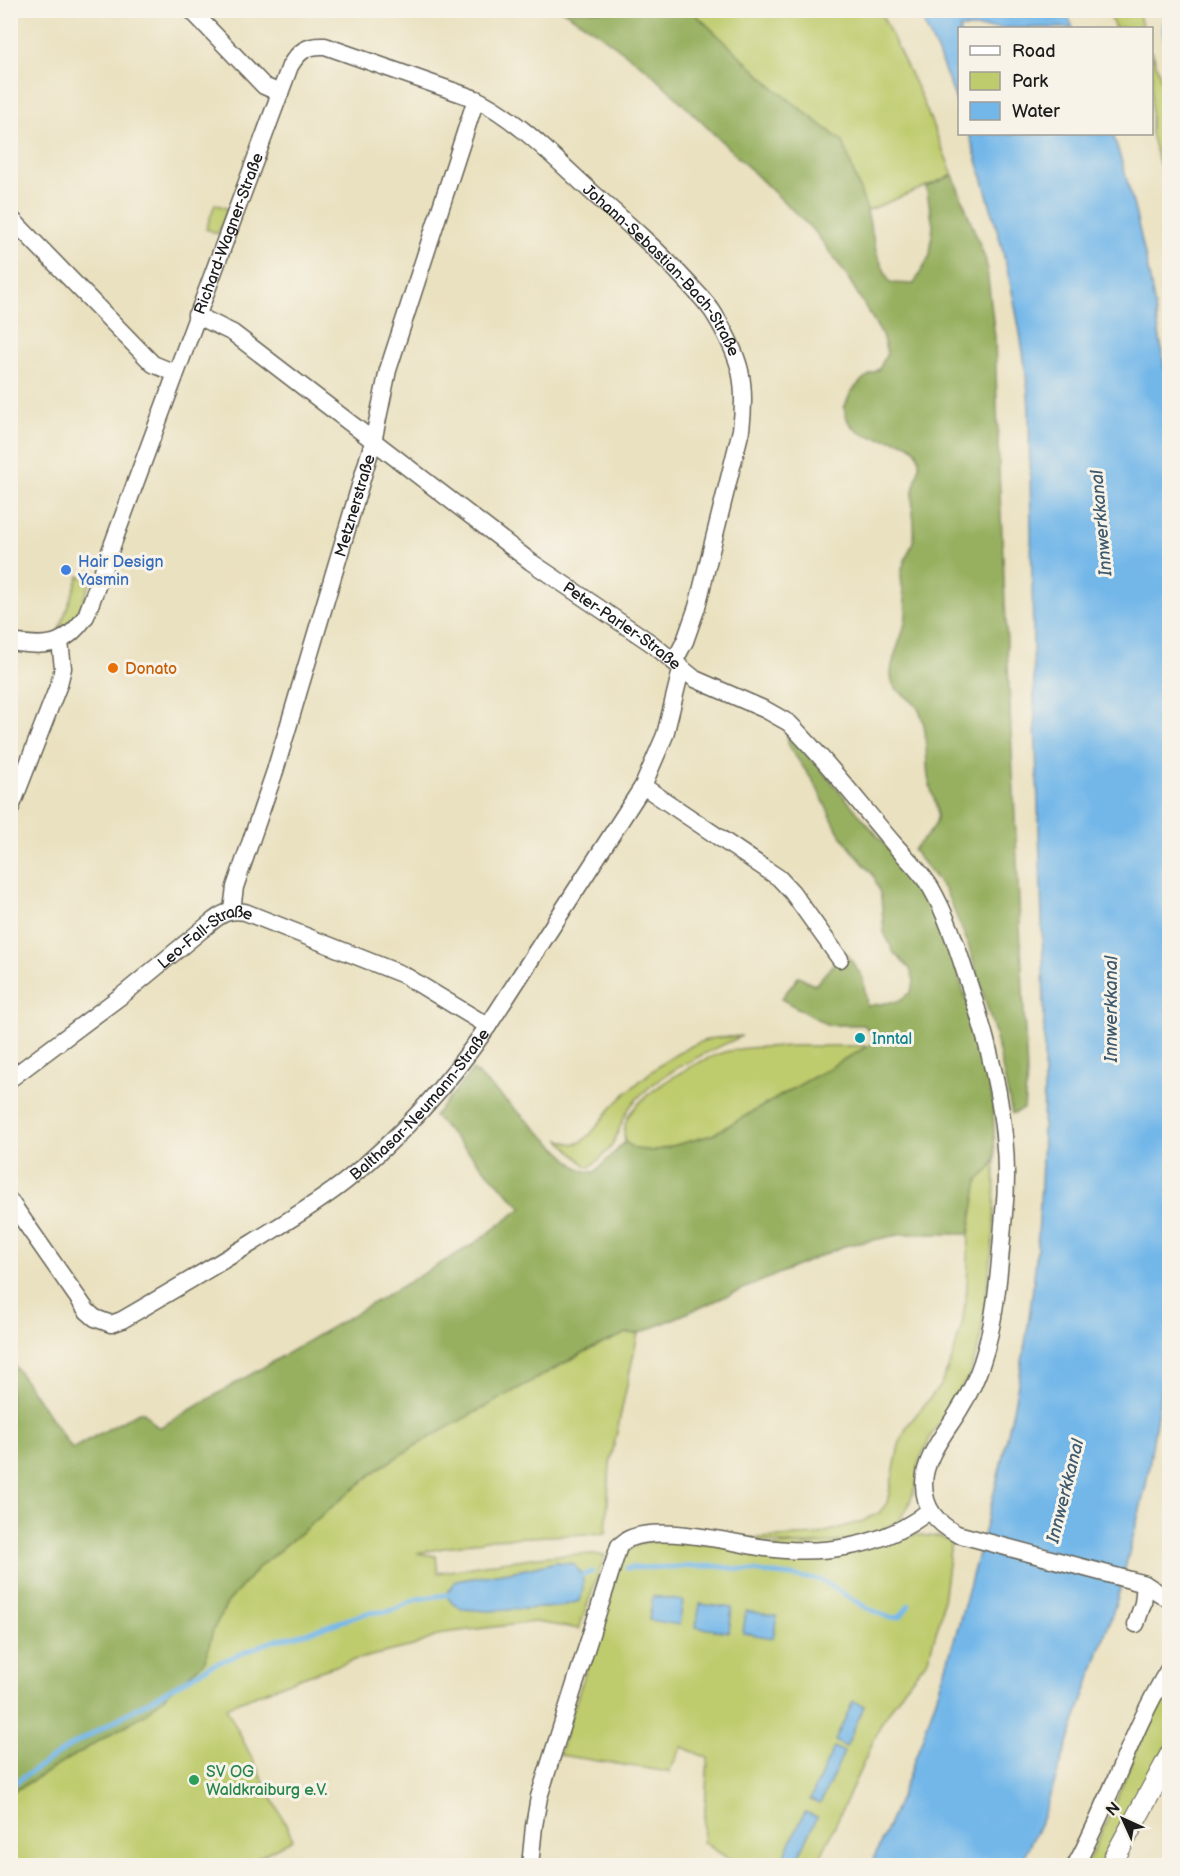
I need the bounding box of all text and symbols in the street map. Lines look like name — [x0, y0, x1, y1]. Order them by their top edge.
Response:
legend — [958, 27, 1153, 135]
text: Road — [1012, 41, 1056, 62]
text: Park — [1012, 71, 1048, 92]
text: Water — [1012, 101, 1060, 122]
street label: Richard-Wagner-Straße — [191, 150, 268, 317]
street label: Johann-Sebastian-Bach-Straße — [578, 181, 743, 360]
street label: Metznerstraße — [331, 452, 380, 559]
water label: Innwerkkanal — [1086, 468, 1117, 578]
place label: Hair Design Yasmin — [77, 553, 163, 590]
marker: Hair Design Yasmin — [59, 563, 73, 577]
street label: Peter-Parler-Straße — [559, 578, 685, 675]
place label: Donato — [125, 660, 177, 679]
marker: Donato — [106, 661, 120, 675]
street label: Leo-Fall-Straße — [154, 903, 256, 973]
water label: Innwerkkanal — [1101, 955, 1122, 1063]
street label: Balthasar-Neumann-Straße — [346, 1025, 494, 1185]
place label: Inntal — [872, 1030, 912, 1049]
marker: Inntal — [853, 1031, 867, 1045]
water label: Innwerkkanal — [1042, 1436, 1089, 1546]
place label: SV OG Waldkraiburg e.V. — [206, 1763, 327, 1800]
marker: SV OG Waldkraiburg e.V. — [187, 1773, 201, 1787]
north arrow — [1093, 1789, 1153, 1849]
text: N — [1102, 1798, 1124, 1820]

